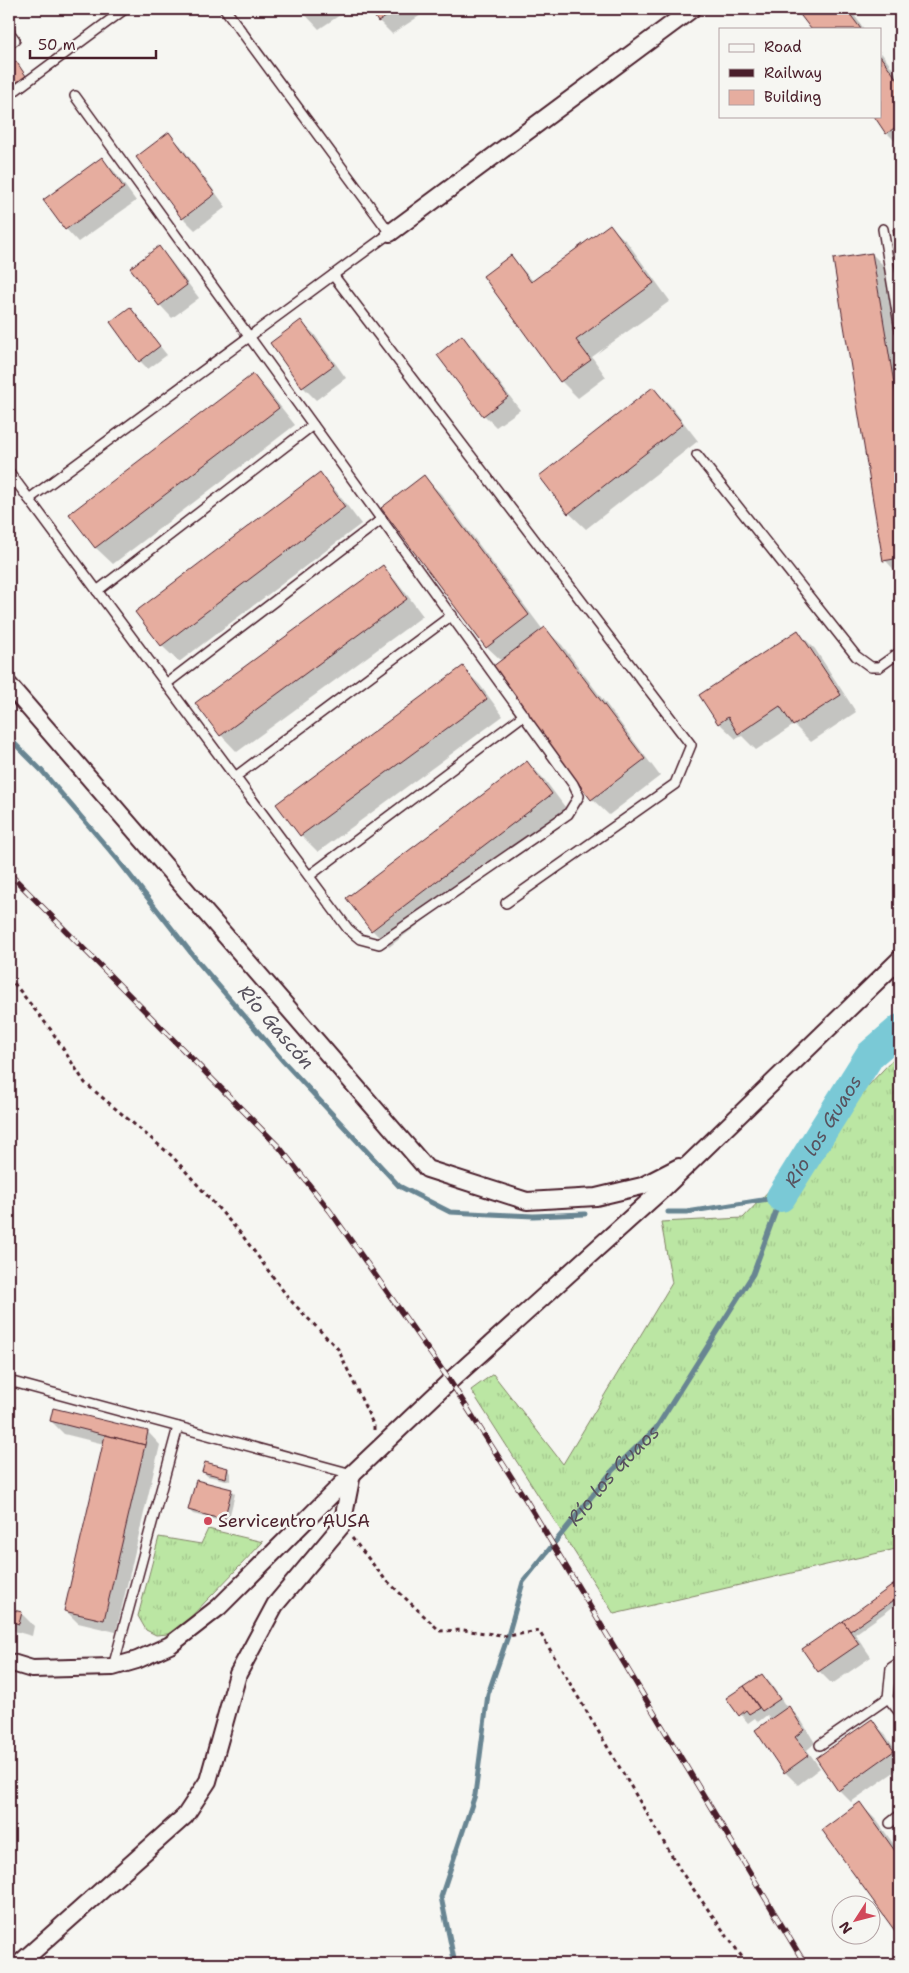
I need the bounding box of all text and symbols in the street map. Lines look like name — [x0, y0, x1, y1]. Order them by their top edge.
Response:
scale bar — [30, 28, 156, 60]
legend — [719, 28, 882, 118]
text: 50 m — [38, 35, 76, 55]
text: Road — [764, 37, 802, 57]
text: Railway — [764, 63, 822, 83]
text: Building — [764, 87, 821, 107]
water label: Río Gascón — [232, 979, 320, 1075]
water label: Río los Guaos — [778, 1070, 867, 1192]
water label: Río los Guaos — [561, 1419, 665, 1531]
place label: Servicentro AUSA — [218, 1509, 370, 1533]
marker: Servicentro AUSA — [202, 1515, 214, 1527]
north arrow — [832, 1896, 882, 1946]
text: N — [835, 1918, 856, 1937]

